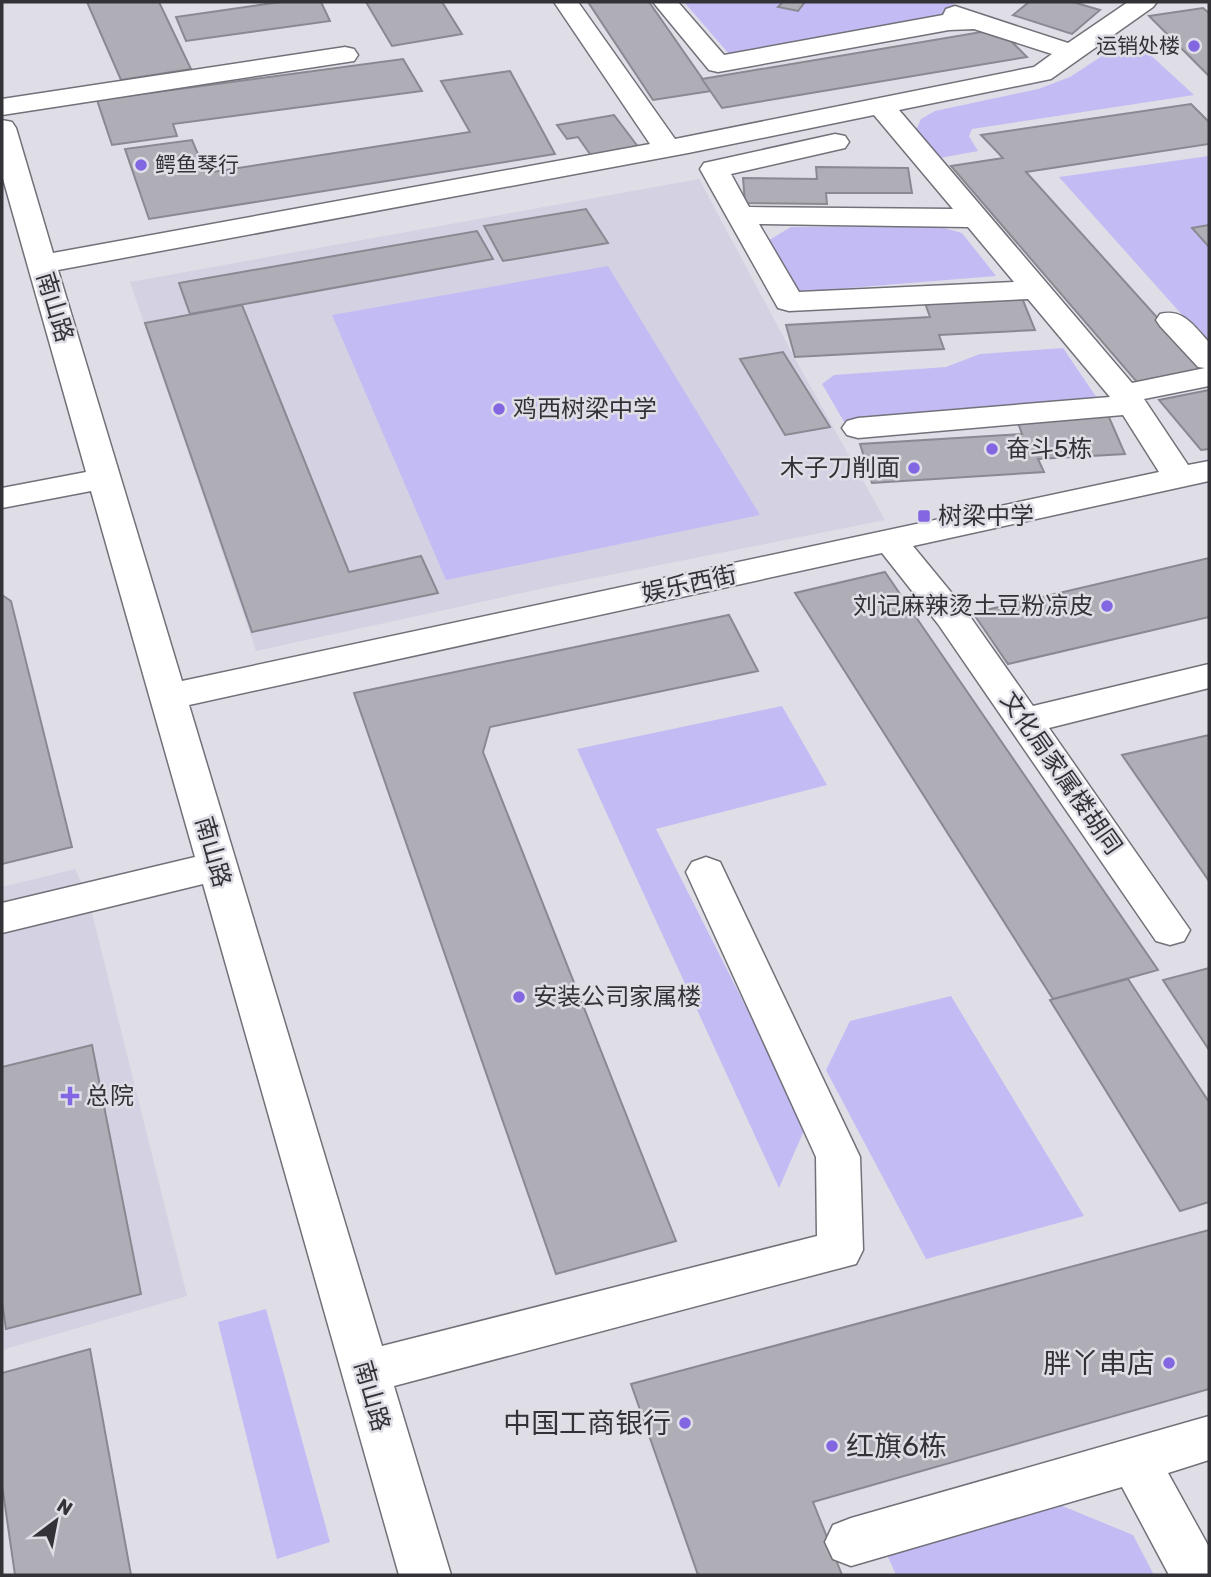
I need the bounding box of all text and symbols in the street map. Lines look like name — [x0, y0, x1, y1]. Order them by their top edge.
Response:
place label: 运销处楼 — [1096, 33, 1180, 58]
marker: 运销处楼 — [1186, 38, 1202, 54]
place label: 鳄鱼琴行 — [155, 152, 239, 177]
marker: 鳄鱼琴行 — [133, 157, 149, 173]
street label: 南山路 — [31, 268, 79, 346]
place label: 鸡西树梁中学 — [513, 395, 657, 423]
marker: 鸡西树梁中学 — [491, 401, 507, 417]
place label: 奋斗5栋 — [1006, 435, 1092, 463]
marker: 奋斗5栋 — [984, 441, 1000, 457]
place label: 木子刀削面 — [780, 454, 900, 482]
marker: 木子刀削面 — [906, 460, 922, 476]
place label: 树梁中学 — [938, 502, 1034, 530]
marker: 树梁中学 — [916, 508, 932, 524]
street label: 娱乐西街 — [639, 560, 739, 608]
place label: 刘记麻辣烫土豆粉凉皮 — [853, 592, 1093, 620]
marker: 刘记麻辣烫土豆粉凉皮 — [1099, 598, 1115, 614]
street label: 文化局家属楼胡同 — [994, 686, 1128, 860]
street label: 南山路 — [190, 814, 236, 890]
place label: 安装公司家属楼 — [533, 983, 701, 1011]
marker: 安装公司家属楼 — [511, 989, 527, 1005]
place label: 总院 — [86, 1082, 134, 1110]
marker: 总院 — [60, 1086, 80, 1106]
place label: 胖丫串店 — [1043, 1347, 1155, 1380]
marker: 胖丫串店 — [1161, 1355, 1177, 1371]
street label: 南山路 — [349, 1358, 395, 1434]
place label: 中国工商银行 — [503, 1407, 671, 1440]
marker: 中国工商银行 — [677, 1415, 693, 1431]
place label: 红旗6栋 — [846, 1430, 947, 1463]
marker: 红旗6栋 — [824, 1438, 840, 1454]
north arrow — [21, 1486, 91, 1556]
text: N — [53, 1494, 77, 1520]

